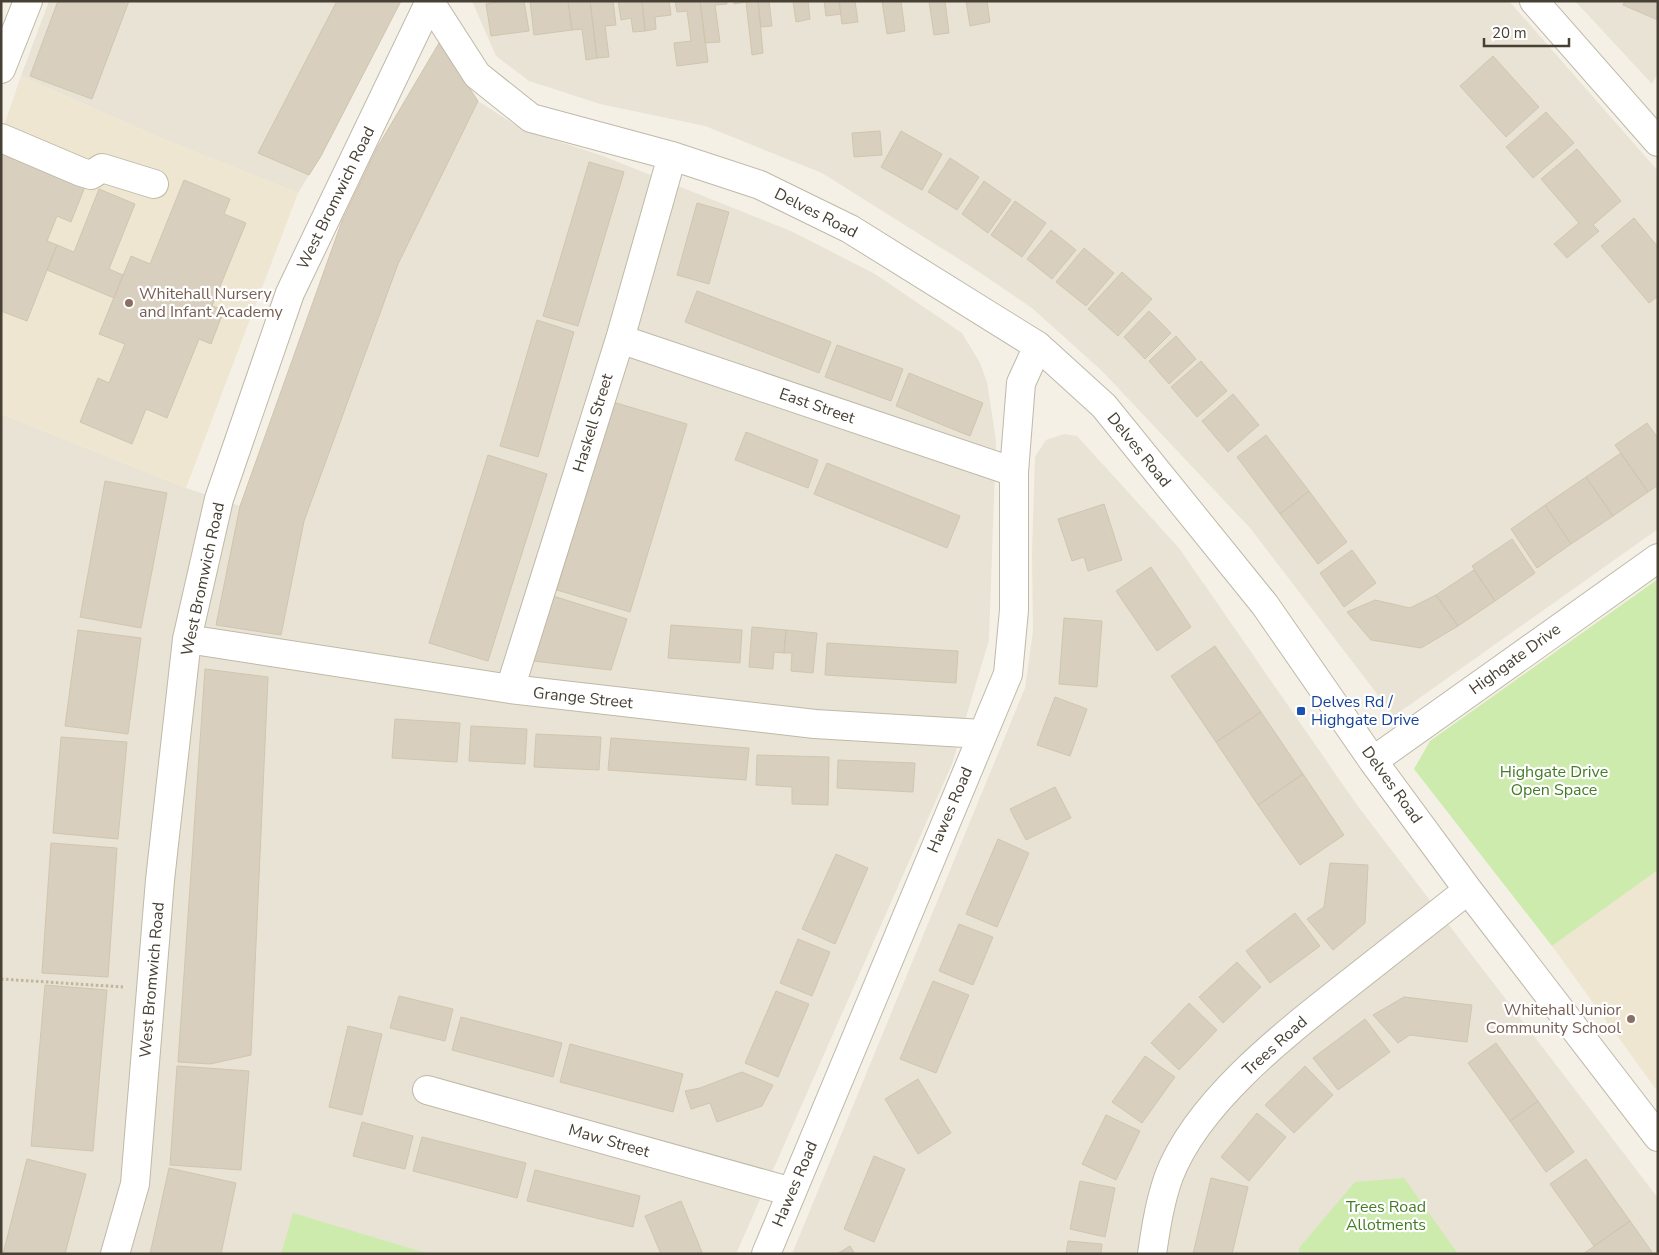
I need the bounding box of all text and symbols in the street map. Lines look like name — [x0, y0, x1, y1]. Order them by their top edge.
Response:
scale bar — [1484, 15, 1569, 47]
text: 20 m — [1492, 23, 1527, 43]
street label: West Bromwich Road — [292, 123, 380, 273]
street label: Delves Road — [771, 183, 861, 243]
place label: Whitehall Nursery and Infant Academy — [139, 283, 284, 323]
marker: Whitehall Nursery and Infant Academy — [123, 297, 135, 309]
street label: Haskell Street — [568, 371, 619, 475]
street label: East Street — [776, 383, 858, 429]
street label: Delves Road — [1102, 408, 1176, 492]
street label: West Bromwich Road — [176, 500, 230, 658]
street label: Highgate Drive — [1465, 618, 1565, 700]
street label: Grange Street — [532, 682, 635, 714]
place label: Delves Rd / Highgate Drive — [1311, 691, 1419, 731]
marker: Delves Rd / Highgate Drive — [1295, 705, 1307, 717]
street label: Delves Road — [1356, 742, 1428, 828]
park label: Highgate Drive Open Space — [1500, 761, 1608, 801]
street label: Hawes Road — [922, 764, 978, 856]
street label: West Bromwich Road — [134, 901, 170, 1059]
place label: Whitehall Junior Community School — [1486, 999, 1621, 1039]
street label: Trees Road — [1238, 1011, 1312, 1081]
marker: Whitehall Junior Community School — [1625, 1013, 1637, 1025]
street label: Maw Street — [566, 1119, 652, 1163]
street label: Hawes Road — [767, 1138, 823, 1230]
park label: Trees Road Allotments — [1346, 1196, 1426, 1236]

